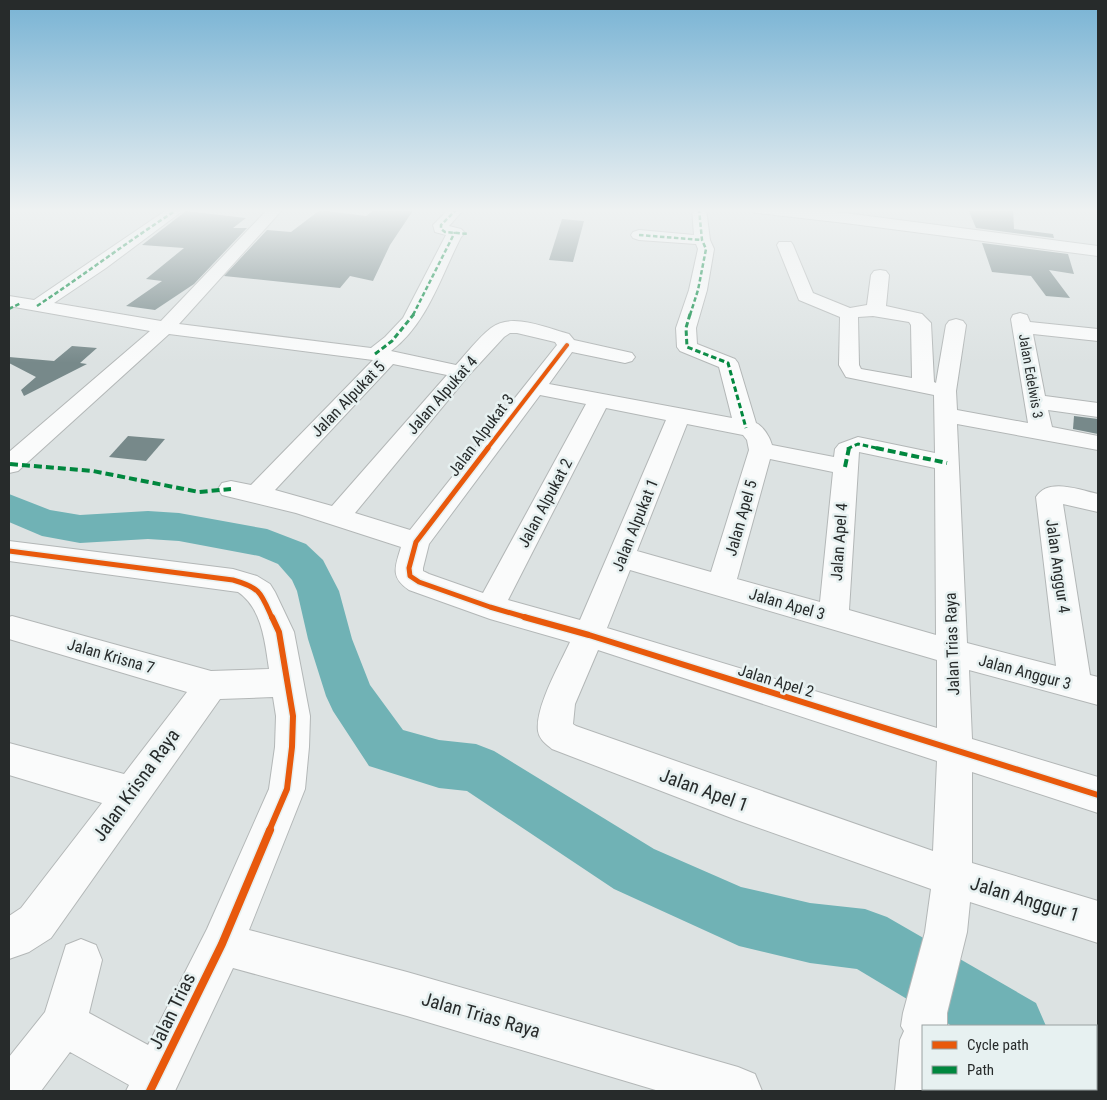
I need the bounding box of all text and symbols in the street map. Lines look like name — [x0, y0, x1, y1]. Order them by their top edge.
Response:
street label: Jalan Edelwis 3 — [1016, 332, 1046, 420]
street label: Jalan Alpukat 4 — [403, 352, 481, 438]
street label: Jalan Alpukat 5 — [307, 357, 389, 441]
street label: Jalan Alpukat 3 — [444, 390, 518, 480]
street label: Jalan Alpukat 2 — [514, 455, 576, 551]
street label: Jalan Alpukat 1 — [608, 476, 662, 574]
street label: Jalan Apel 5 — [721, 478, 761, 558]
street label: Jalan Apel 4 — [827, 502, 851, 582]
street label: Jalan Anggur 4 — [1042, 518, 1074, 615]
street label: Jalan Apel 3 — [747, 584, 827, 624]
street label: Jalan Trias Raya — [941, 592, 963, 696]
street label: Jalan Krisna 7 — [65, 635, 157, 678]
street label: Jalan Anggur 3 — [977, 651, 1073, 693]
street label: Jalan Apel 2 — [736, 661, 816, 702]
street label: Jalan Krisna Raya — [88, 724, 184, 846]
street label: Jalan Apel 1 — [657, 763, 751, 817]
street label: Jalan Anggur 1 — [968, 871, 1082, 927]
street label: Jalan Trias — [144, 969, 200, 1053]
street label: Jalan Trias Raya — [419, 987, 543, 1043]
legend — [922, 1025, 1097, 1090]
text: Cycle path — [967, 1036, 1029, 1054]
text: Path — [967, 1061, 994, 1079]

